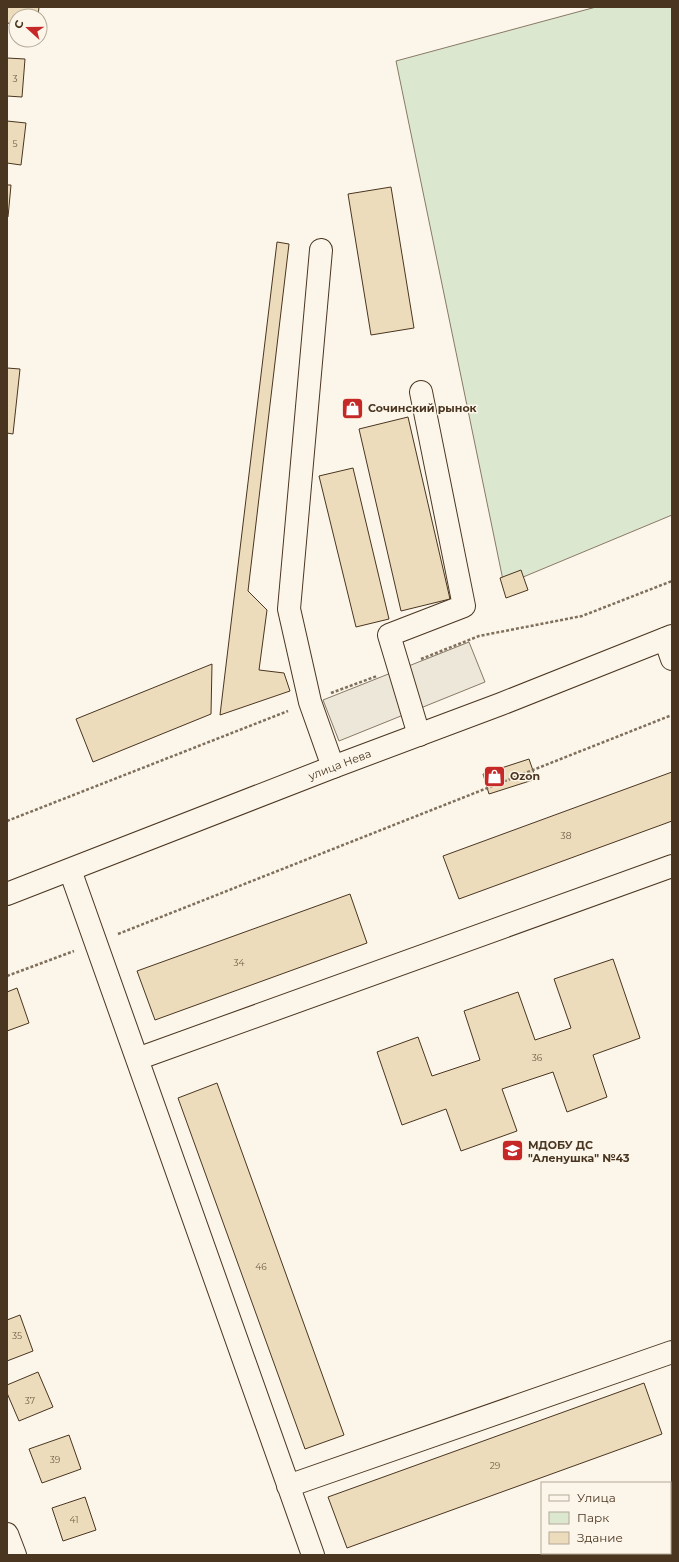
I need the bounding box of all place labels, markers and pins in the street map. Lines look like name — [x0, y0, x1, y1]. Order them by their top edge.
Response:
shop icon: Сочинский рынок — [339, 395, 365, 421]
place label: Сочинский рынок — [368, 401, 478, 415]
shop icon: Ozon — [482, 763, 508, 789]
place label: Ozon — [510, 769, 540, 783]
school or university icon: МДОБУ ДС "Аленушка" №43 — [499, 1138, 525, 1164]
place label: МДОБУ ДС "Аленушка" №43 — [528, 1138, 630, 1165]

